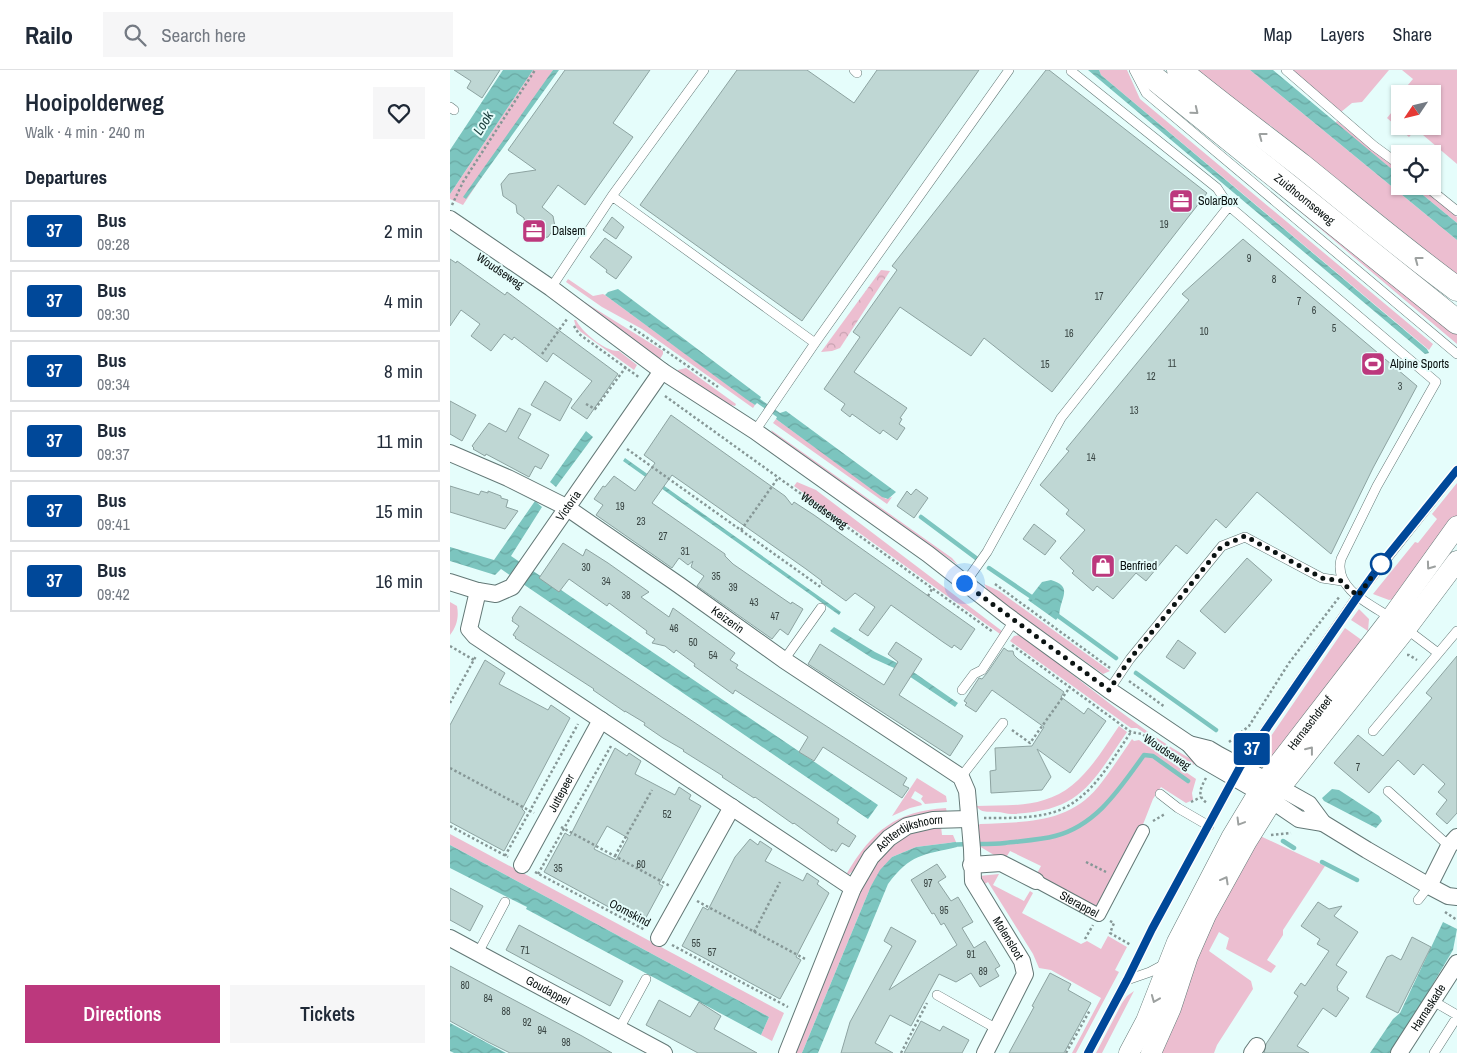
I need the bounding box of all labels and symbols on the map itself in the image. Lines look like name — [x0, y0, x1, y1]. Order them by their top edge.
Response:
north arrow — [1391, 85, 1441, 135]
one-way arrow — [1189, 106, 1198, 114]
water label: Look — [469, 107, 498, 138]
one-way arrow — [1258, 133, 1268, 142]
street label: Zuidhoornseweg — [1271, 170, 1338, 229]
office icon: SolarBox — [1168, 188, 1194, 214]
place label: SolarBox — [1198, 193, 1238, 209]
office icon: Dalsem — [521, 218, 547, 244]
house number: 19 — [1159, 218, 1169, 231]
place label: Dalsem — [552, 223, 585, 239]
street label: Woudseweg — [473, 249, 527, 293]
house number: 9 — [1247, 252, 1252, 265]
one-way arrow — [1414, 257, 1424, 266]
house number: 8 — [1272, 273, 1277, 286]
house number: 17 — [1094, 290, 1104, 303]
house number: 7 — [1297, 295, 1302, 308]
house number: 6 — [1312, 304, 1317, 317]
house number: 5 — [1332, 322, 1337, 335]
house number: 10 — [1199, 325, 1209, 338]
house number: 16 — [1064, 327, 1074, 340]
sports icon: Alpine Sports — [1360, 351, 1386, 377]
place label: Alpine Sports — [1389, 356, 1449, 372]
house number: 11 — [1168, 357, 1177, 370]
house number: 15 — [1040, 358, 1050, 371]
house number: 12 — [1146, 370, 1156, 383]
house number: 3 — [1398, 380, 1403, 393]
house number: 13 — [1129, 404, 1139, 417]
house number: 14 — [1086, 451, 1096, 464]
street label: Victoria — [552, 487, 585, 524]
street label: Woudseweg — [797, 488, 851, 533]
house number: 19 — [615, 500, 625, 513]
house number: 23 — [636, 515, 646, 528]
house number: 27 — [658, 530, 668, 543]
house number: 31 — [680, 545, 690, 558]
shop icon: Benfried — [1090, 553, 1116, 579]
unlabelled marker — [1370, 553, 1392, 575]
place label: Benfried — [1120, 558, 1157, 574]
one-way arrow — [1427, 560, 1435, 569]
house number: 30 — [581, 561, 591, 574]
house number: 35 — [711, 570, 721, 583]
your location — [952, 571, 977, 596]
house number: 34 — [601, 575, 611, 588]
house number: 39 — [728, 581, 738, 594]
house number: 38 — [621, 589, 631, 602]
house number: 43 — [749, 596, 759, 609]
street label: Keizerin — [708, 603, 747, 637]
house number: 47 — [770, 610, 780, 623]
house number: 46 — [669, 622, 679, 635]
house number: 50 — [688, 636, 698, 649]
house number: 54 — [708, 649, 718, 662]
street label: Harnaschdreef — [1284, 692, 1336, 753]
street label: Woudseweg — [1140, 730, 1194, 774]
line badge: 37 — [1230, 733, 1274, 765]
one-way arrow — [1304, 746, 1313, 756]
house number: 7 — [1356, 761, 1361, 774]
street label: Juttepeer — [544, 770, 578, 815]
house number: 52 — [662, 808, 672, 821]
street label: Achterdijkshoorn — [872, 812, 943, 856]
one-way arrow — [1237, 816, 1247, 825]
house number: 60 — [636, 858, 646, 871]
house number: 35 — [553, 862, 563, 875]
one-way arrow — [1219, 876, 1229, 885]
house number: 97 — [923, 877, 933, 890]
street label: Sterappel — [1057, 887, 1101, 921]
street label: Oomskind — [606, 895, 654, 931]
house number: 95 — [939, 904, 949, 917]
street label: Molensloot — [989, 914, 1027, 963]
house number: 55 — [691, 937, 701, 950]
house number: 71 — [520, 944, 530, 957]
house number: 57 — [707, 946, 717, 959]
house number: 91 — [966, 948, 976, 961]
house number: 89 — [978, 965, 988, 978]
street label: Goudappel — [523, 972, 573, 1009]
house number: 80 — [460, 979, 470, 992]
street label: Harnaskade — [1407, 981, 1449, 1034]
house number: 84 — [483, 992, 493, 1005]
one-way arrow — [1150, 994, 1161, 1003]
house number: 88 — [501, 1005, 511, 1018]
house number: 92 — [522, 1016, 532, 1029]
house number: 94 — [537, 1024, 547, 1037]
house number: 98 — [561, 1036, 571, 1049]

